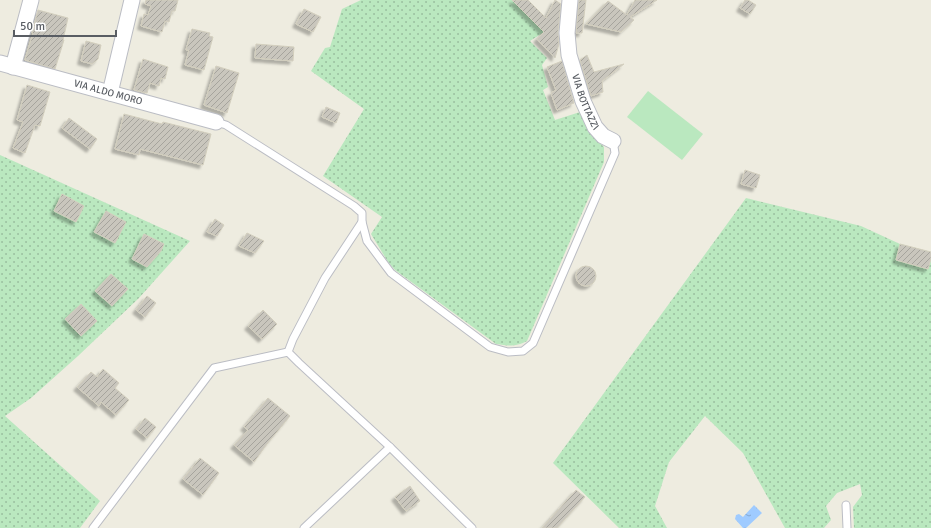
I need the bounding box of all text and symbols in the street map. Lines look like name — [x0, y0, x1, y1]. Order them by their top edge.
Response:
scale bar — [14, 12, 116, 38]
text: 50 m — [20, 19, 45, 34]
street label: VIA BOTTAZZI — [569, 73, 601, 133]
street label: VIA ALDO MORO — [72, 77, 144, 108]

